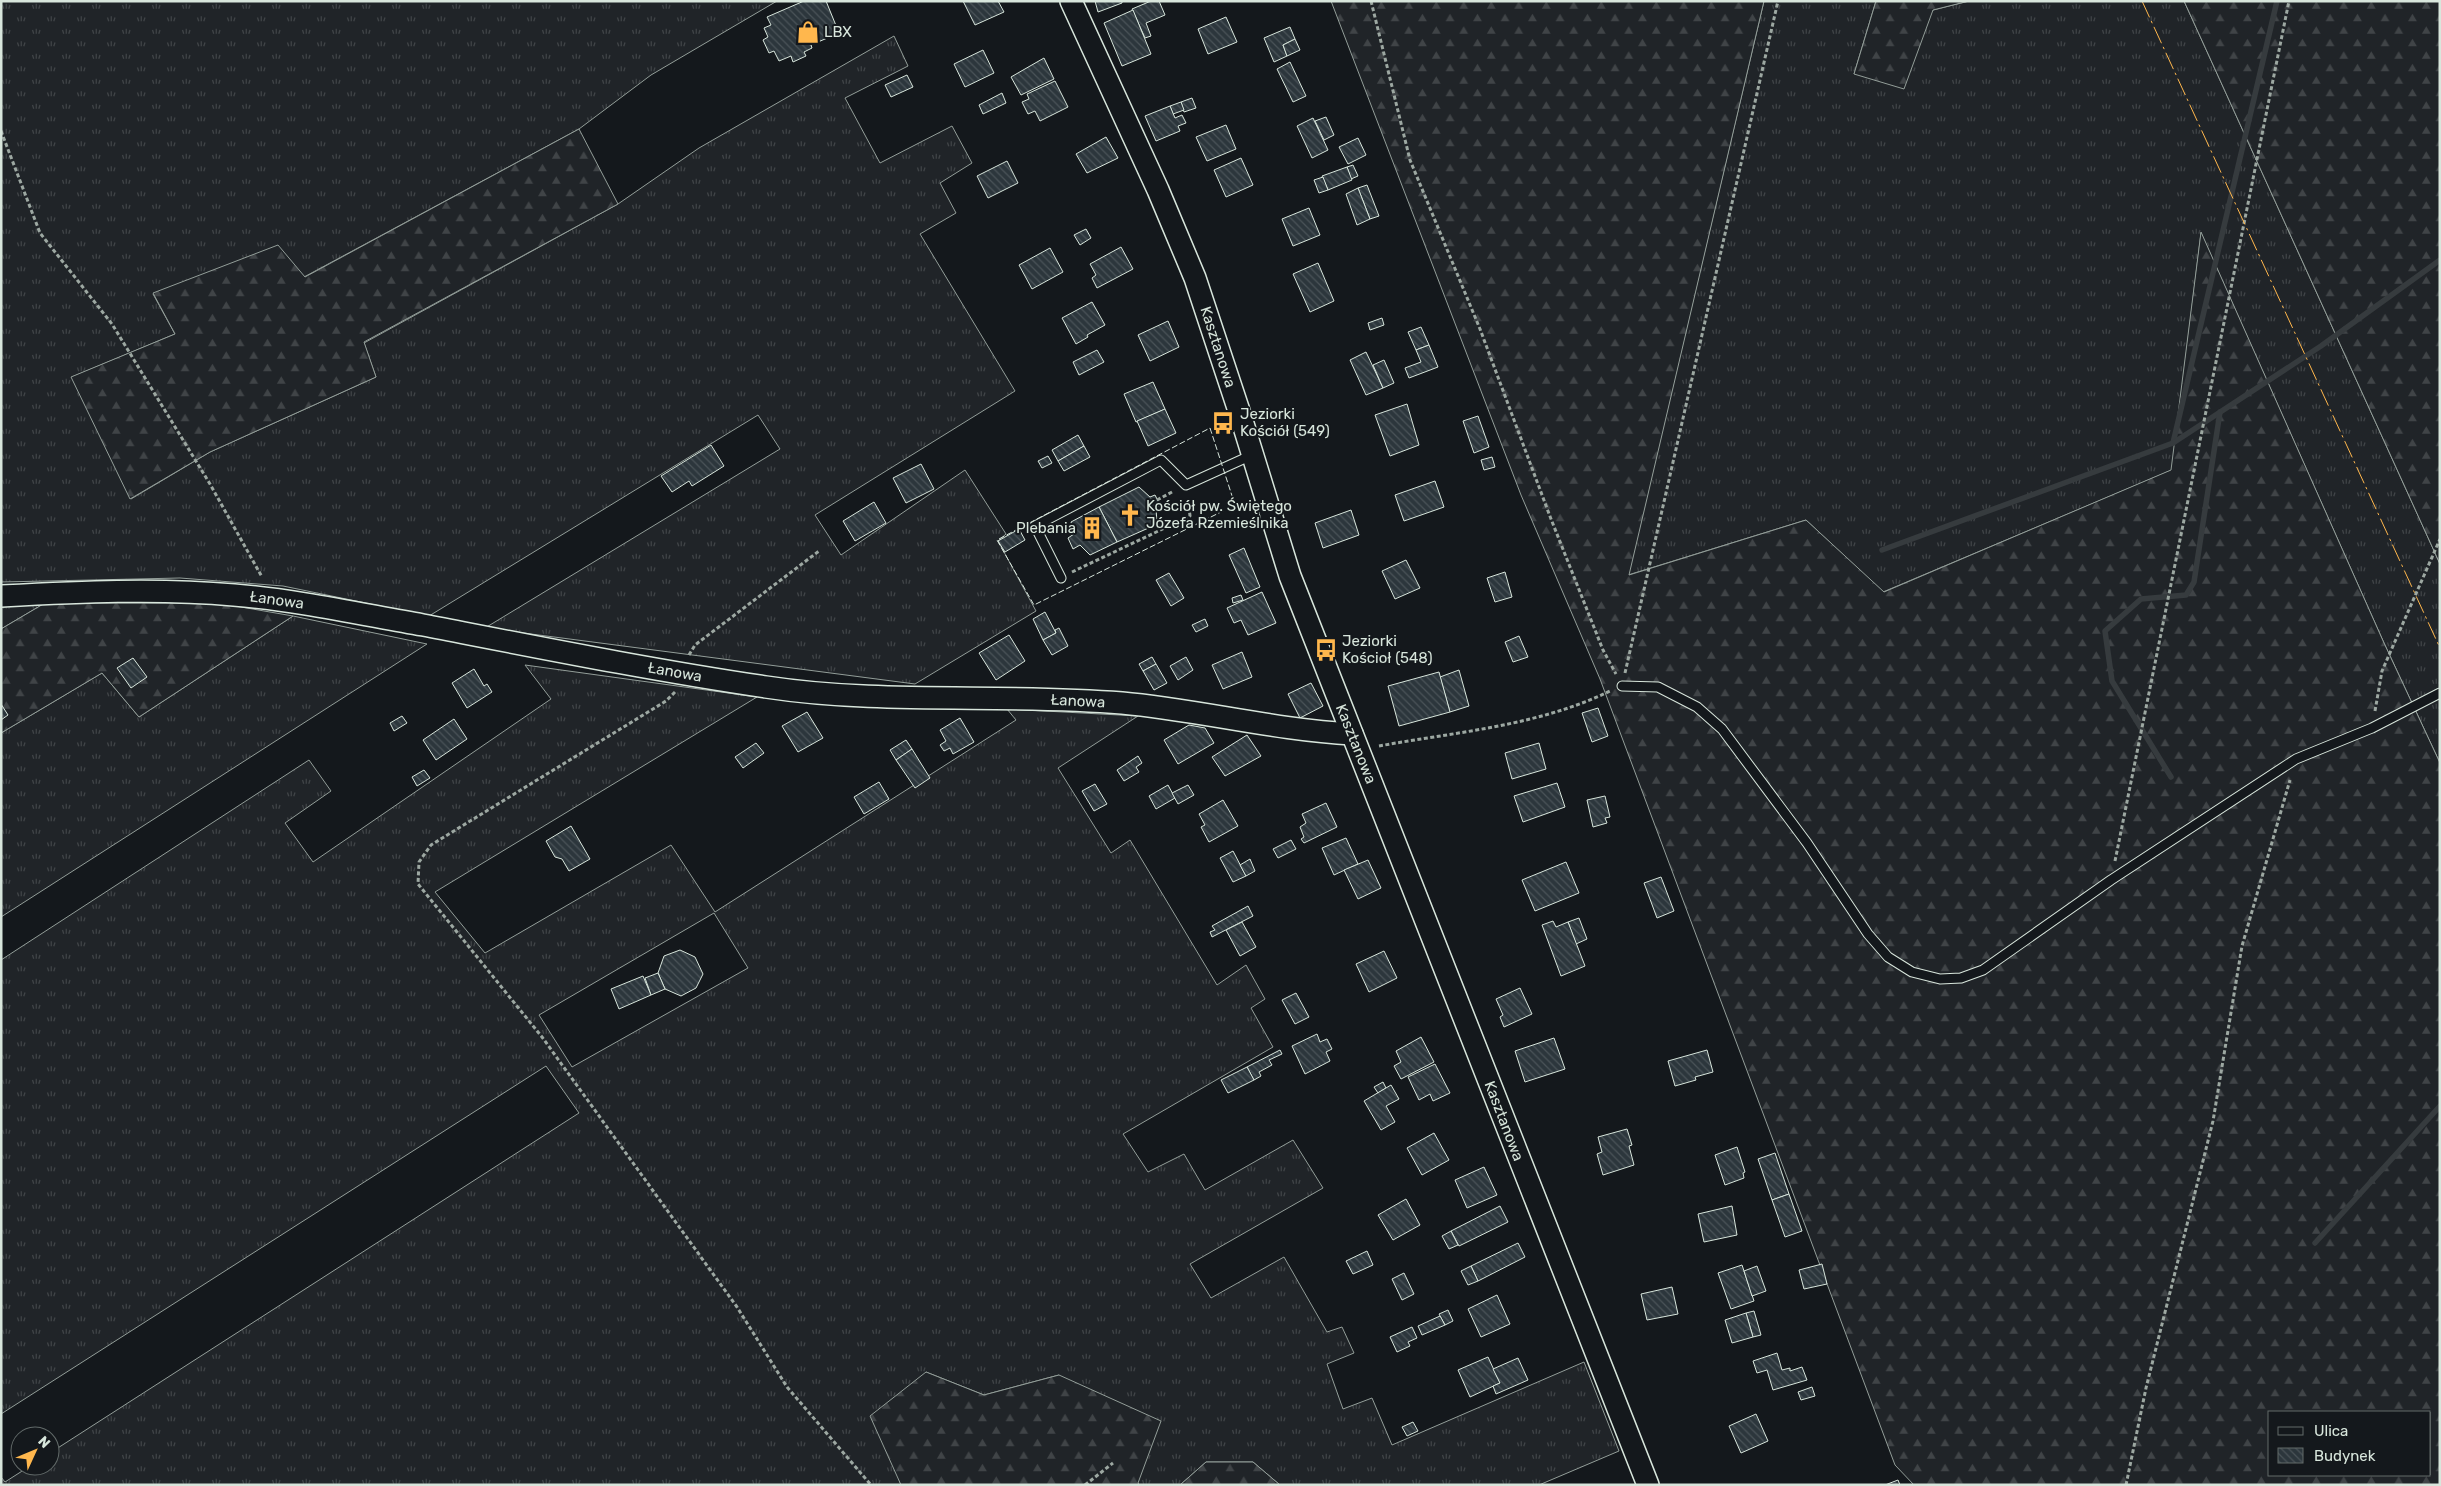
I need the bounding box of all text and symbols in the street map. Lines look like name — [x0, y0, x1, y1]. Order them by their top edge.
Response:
shop icon: LBX — [795, 19, 821, 45]
place label: LBX — [824, 23, 852, 41]
street label: Kasztanowa — [1196, 304, 1240, 390]
place label: Jeziorki Kościół (549) — [1240, 405, 1330, 440]
bus stop icon: Jeziorki Kościół (549) — [1210, 410, 1236, 436]
place label: Kościół pw. Świętego Józefa Rzemieślnika — [1146, 497, 1292, 532]
church icon: Kościół pw. Świętego Józefa Rzemieślnika — [1117, 502, 1143, 528]
building icon: Plebania — [1079, 515, 1105, 541]
place label: Plebania — [1016, 519, 1076, 537]
street label: Łanowa — [249, 587, 305, 613]
place label: Jeziorki Kościoł (548) — [1342, 632, 1433, 667]
bus stop icon: Jeziorki Kościoł (548) — [1313, 637, 1339, 663]
street label: Łanowa — [647, 658, 703, 686]
street label: Łanowa — [1050, 691, 1106, 711]
street label: Kasztanowa — [1332, 702, 1380, 786]
street label: Kasztanowa — [1481, 1078, 1527, 1164]
legend — [2268, 1411, 2431, 1476]
text: Ulica — [2314, 1422, 2348, 1440]
north arrow — [10, 1426, 60, 1476]
text: N — [34, 1433, 54, 1452]
text: Budynek — [2314, 1447, 2376, 1465]

